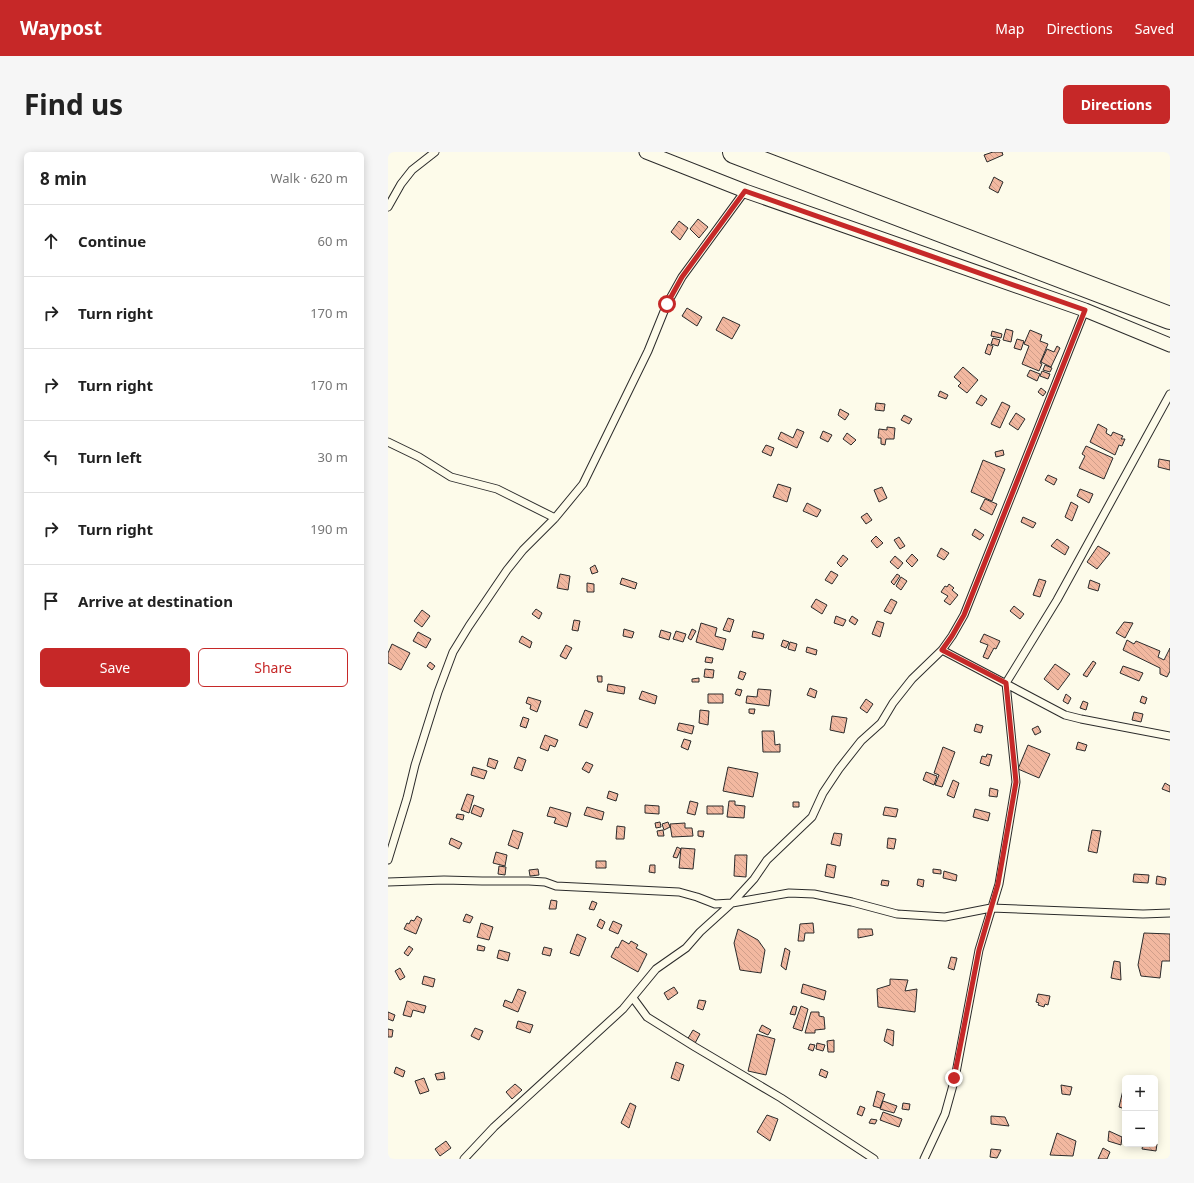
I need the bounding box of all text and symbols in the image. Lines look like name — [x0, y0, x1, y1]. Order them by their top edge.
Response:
text: Waypost — [20, 15, 102, 41]
text: Map — [995, 19, 1024, 38]
text: Directions — [1046, 19, 1113, 38]
text: Saved — [1135, 19, 1174, 38]
text: Find us — [24, 85, 123, 123]
button: Directions — [1063, 85, 1170, 124]
text: 8 min — [40, 167, 87, 190]
text: Walk · 620 m — [270, 169, 348, 187]
icon: ahead — [40, 230, 62, 252]
text: Continue — [78, 231, 146, 251]
text: 60 m — [318, 232, 348, 250]
route start — [658, 295, 676, 313]
icon: right — [40, 302, 62, 324]
text: Turn right — [78, 303, 153, 323]
text: 170 m — [310, 304, 348, 322]
icon: right — [40, 374, 62, 396]
text: Turn right — [78, 375, 153, 395]
text: 170 m — [310, 376, 348, 394]
icon: left — [40, 446, 62, 468]
text: Turn left — [78, 447, 142, 467]
text: 30 m — [318, 448, 348, 466]
icon: right — [40, 518, 62, 540]
text: Turn right — [78, 519, 153, 539]
text: 190 m — [310, 520, 348, 538]
icon: arrive — [40, 590, 62, 612]
text: Arrive at destination — [78, 591, 233, 611]
button: Save — [40, 648, 190, 687]
button: Share — [198, 648, 348, 687]
route end — [945, 1069, 963, 1087]
map controls — [1122, 1075, 1158, 1147]
button: + — [1122, 1075, 1158, 1111]
button: − — [1122, 1111, 1158, 1147]

